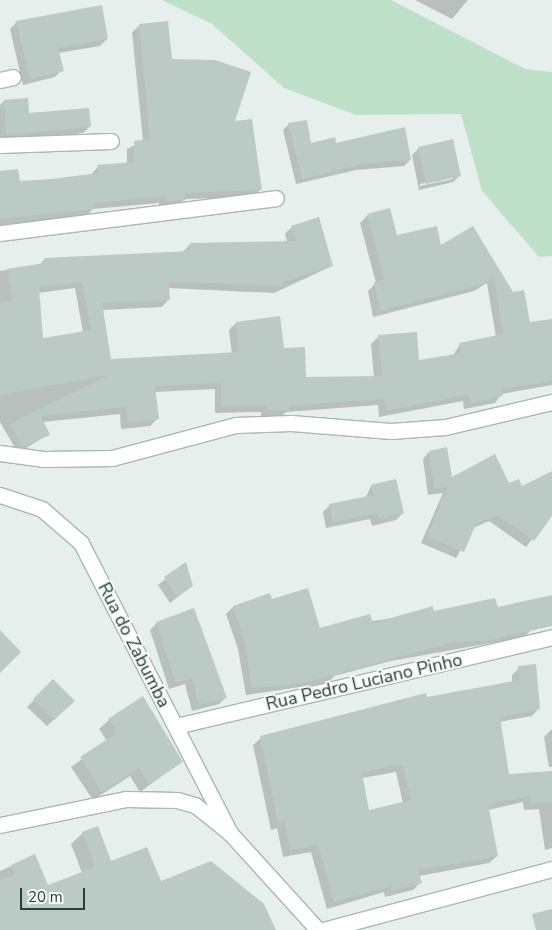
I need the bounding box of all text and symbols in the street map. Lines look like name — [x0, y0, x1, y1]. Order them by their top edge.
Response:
street label: Rua do Zabumba — [93, 579, 175, 711]
street label: Rua Pedro Luciano Pinho — [264, 649, 464, 715]
scale bar — [22, 878, 88, 910]
text: 20 m — [28, 887, 63, 907]

